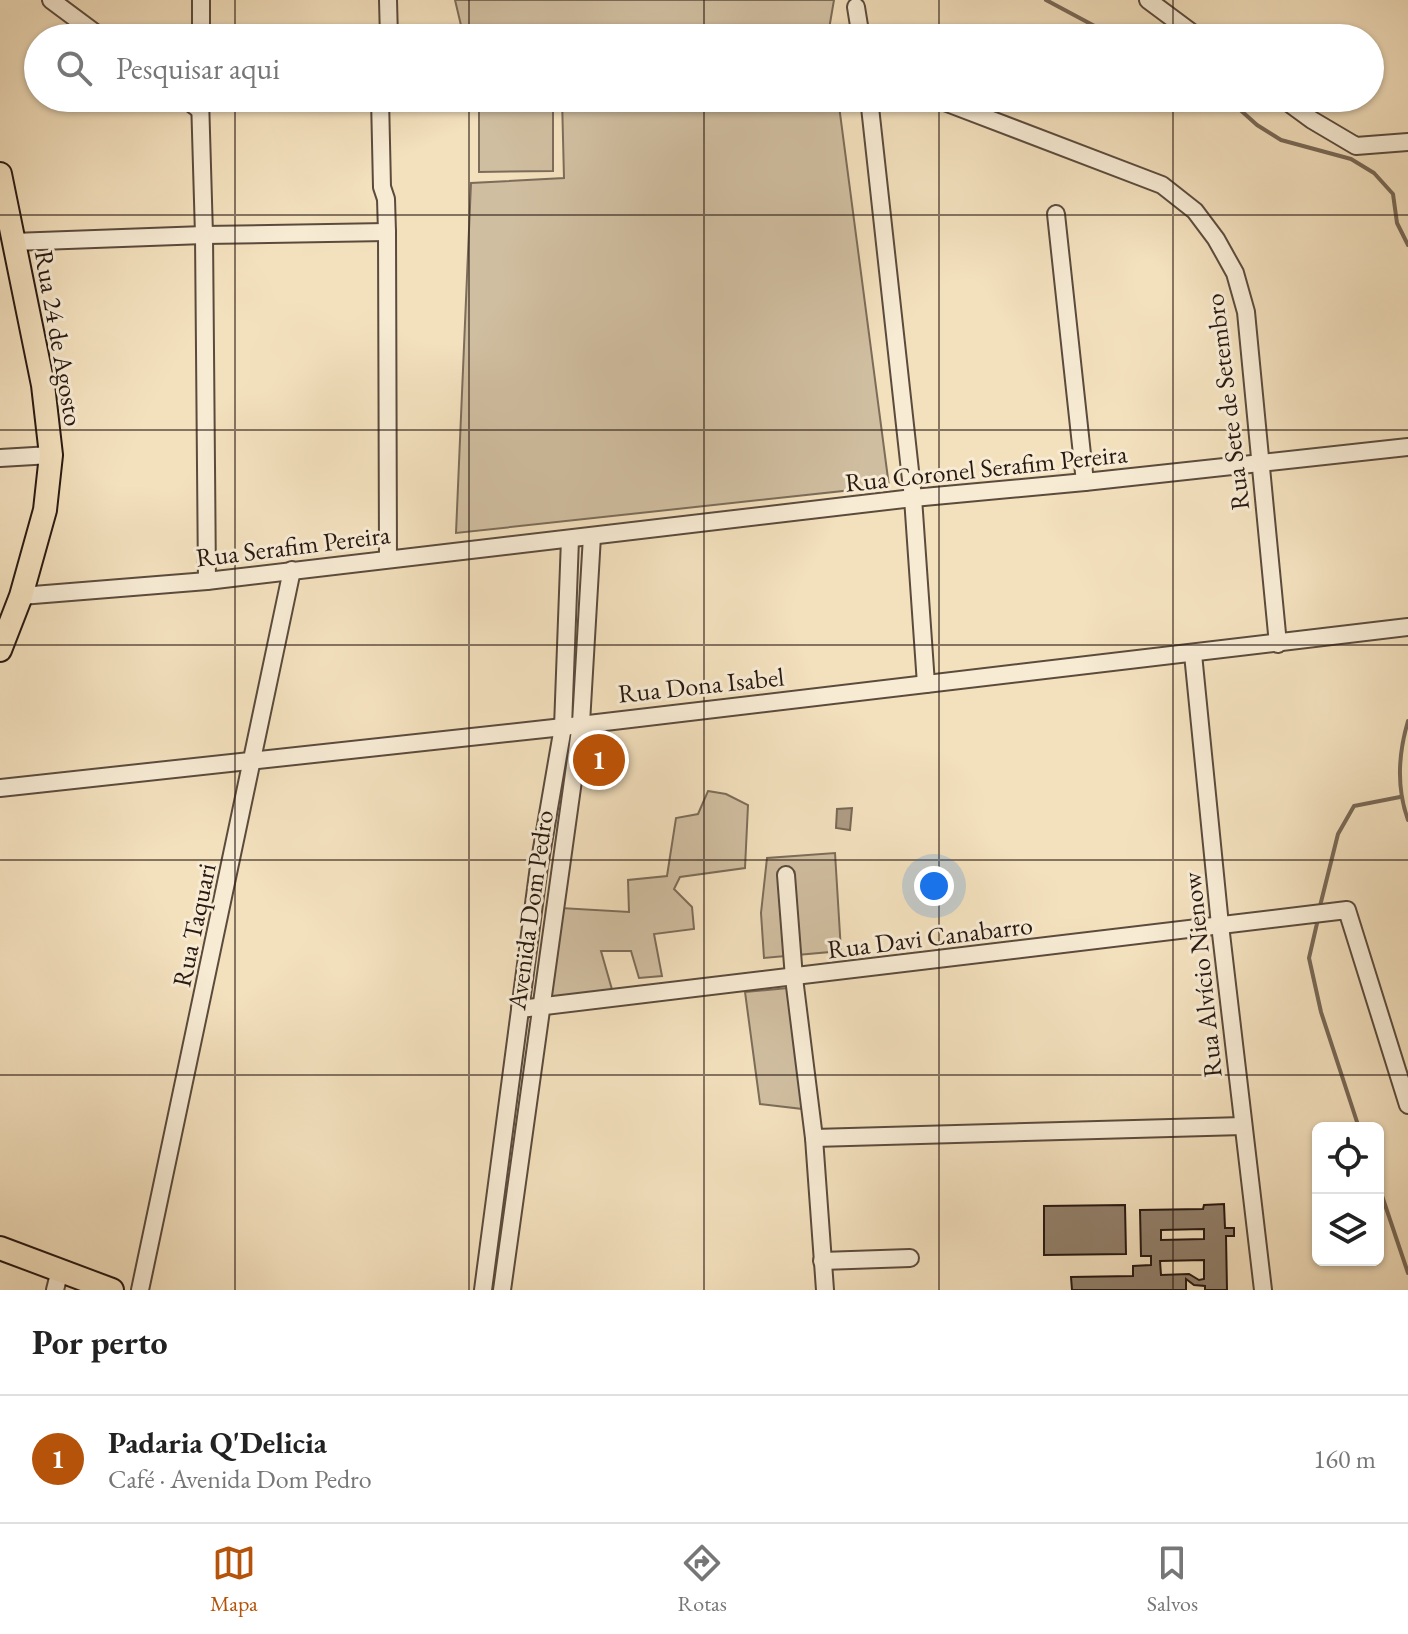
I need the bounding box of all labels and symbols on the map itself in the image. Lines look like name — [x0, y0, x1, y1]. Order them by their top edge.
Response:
street label: Rua 24 de Agosto — [27, 247, 91, 429]
street label: Rua Sete de Setembro — [1197, 292, 1257, 512]
street label: Rua Coronel Serafim Pereira — [843, 436, 1129, 500]
street label: Rua Serafim Pereira — [194, 517, 393, 575]
street label: Rua Dona Isabel — [616, 659, 786, 711]
pin: 1 — [573, 730, 625, 790]
street label: Avenida Dom Pedro — [499, 808, 561, 1013]
street label: Rua Taquari — [164, 860, 224, 990]
your location — [914, 866, 954, 906]
street label: Rua Alvício Nienow — [1174, 871, 1230, 1079]
street label: Rua Davi Canabarro — [825, 908, 1035, 966]

